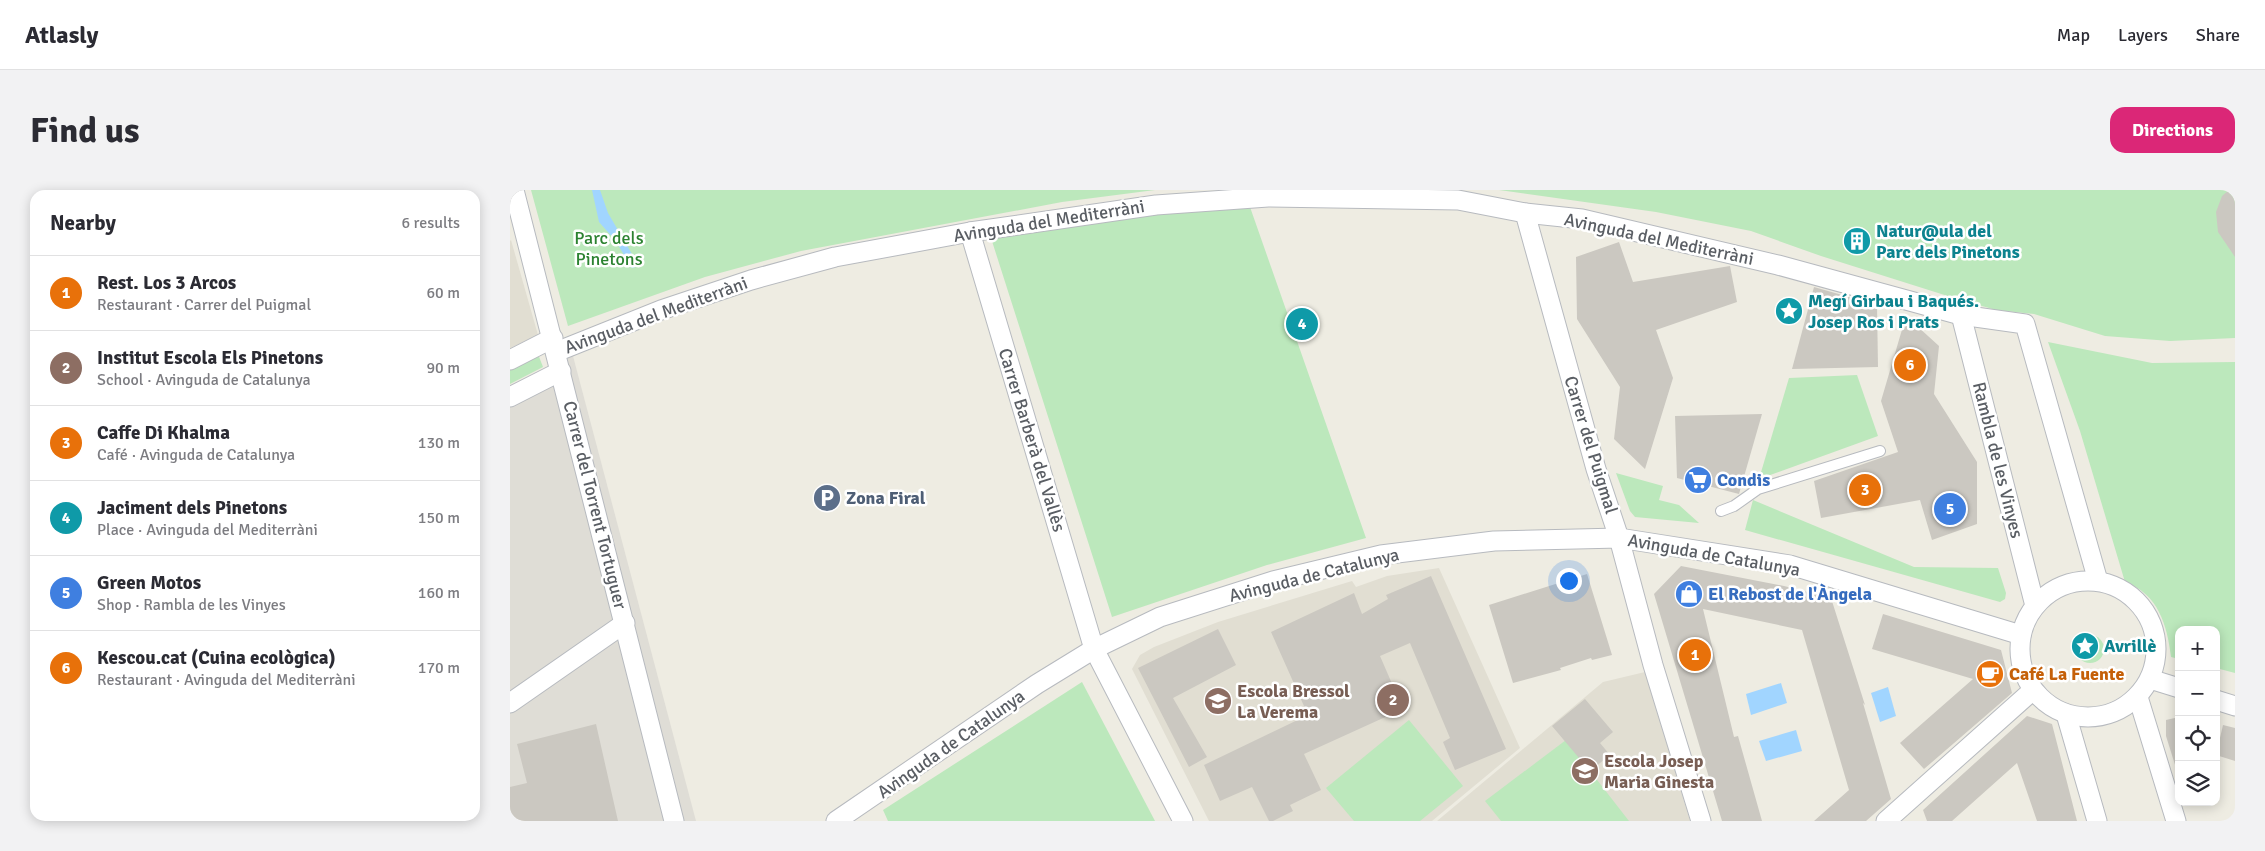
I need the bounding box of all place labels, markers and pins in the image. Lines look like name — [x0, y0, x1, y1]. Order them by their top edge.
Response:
place label: Natur@ula del Parc dels Pinetons — [1876, 220, 2020, 263]
building icon: Natur@ula del Parc dels Pinetons — [1842, 226, 1872, 256]
place label: Megí Girbau i Baqués. Josep Ros i Prats — [1808, 290, 1979, 333]
place icon: Megí Girbau i Baqués. Josep Ros i Prats — [1774, 296, 1804, 326]
pin: 4 — [1286, 305, 1318, 343]
pin: 6 — [1894, 346, 1926, 384]
supermarket icon: Condis — [1683, 465, 1713, 495]
place label: Condis — [1717, 469, 1770, 491]
pin: 3 — [1849, 471, 1881, 509]
parking icon: Zona Firal — [812, 483, 842, 513]
place label: Zona Firal — [846, 487, 926, 509]
pin: 5 — [1934, 490, 1966, 528]
shop icon: El Rebost de l'Àngela — [1674, 579, 1704, 609]
place label: El Rebost de l'Àngela — [1708, 583, 1872, 605]
place icon: Avrillè — [2070, 631, 2100, 661]
place label: Avrillè — [2104, 635, 2157, 657]
pin: 1 — [1679, 636, 1711, 674]
cafe icon: Café La Fuente — [1975, 659, 2005, 689]
place label: Café La Fuente — [2009, 663, 2124, 685]
place label: Escola Bressol La Verema — [1237, 680, 1350, 723]
pin: 2 — [1377, 681, 1409, 719]
school or university icon: Escola Bressol La Verema — [1203, 686, 1233, 716]
place label: Escola Josep Maria Ginesta — [1604, 750, 1714, 793]
school or university icon: Escola Josep Maria Ginesta — [1570, 756, 1600, 786]

